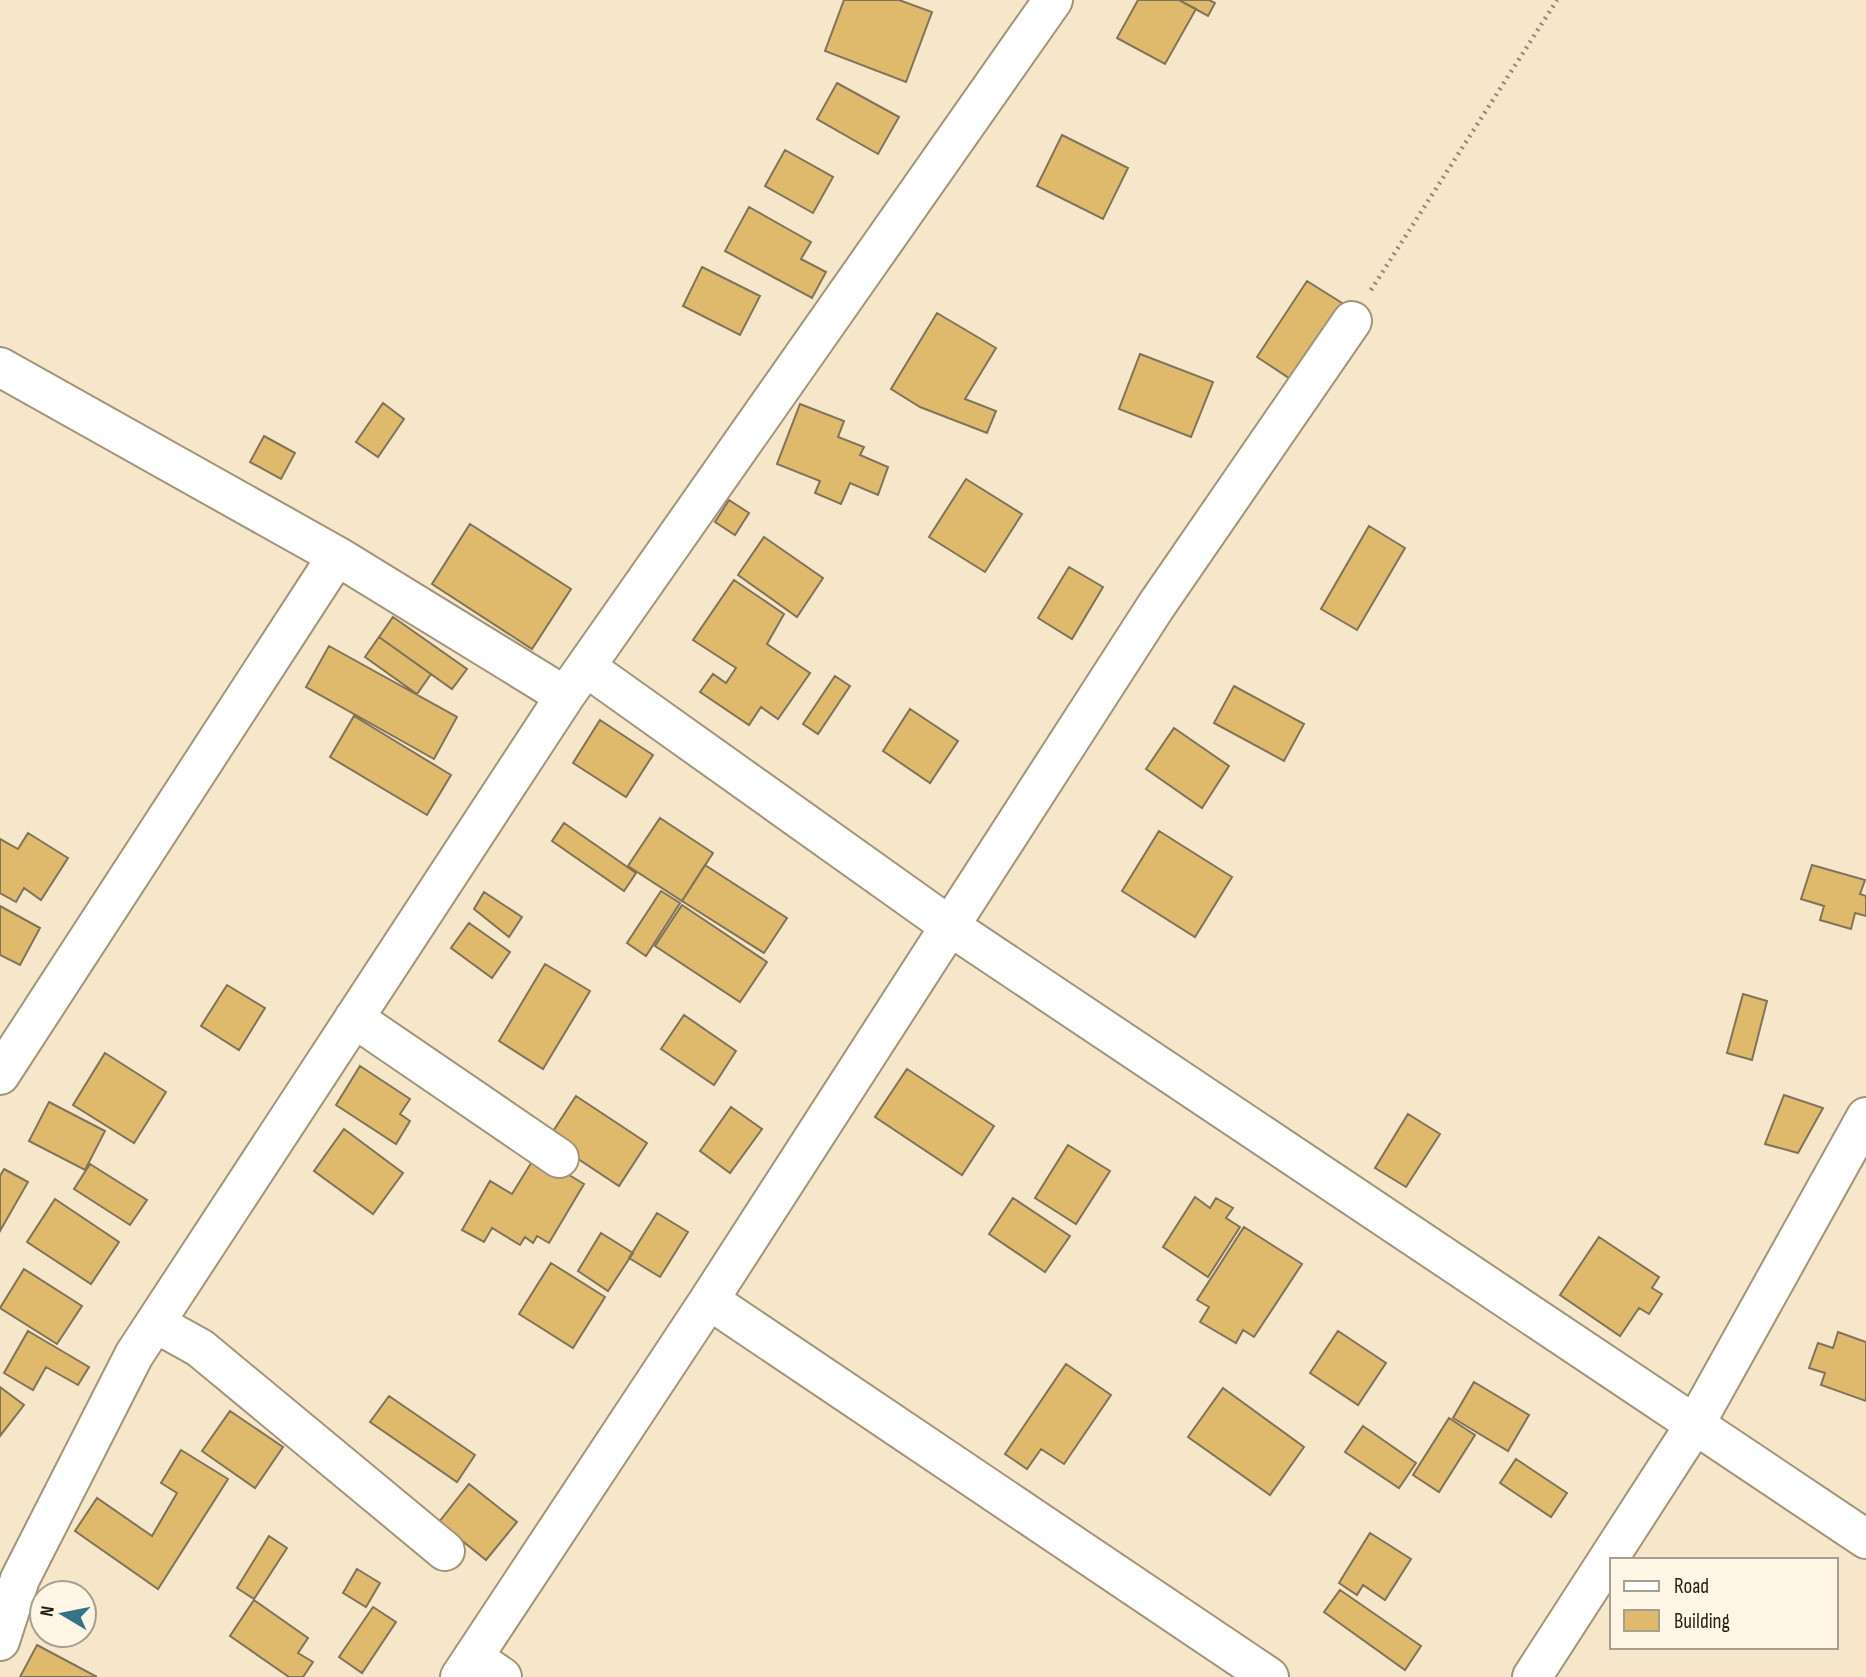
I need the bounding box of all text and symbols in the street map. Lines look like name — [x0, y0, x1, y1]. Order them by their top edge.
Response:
legend — [1610, 1558, 1838, 1649]
text: Road — [1674, 1574, 1709, 1599]
north arrow — [28, 1579, 98, 1649]
text: N — [36, 1604, 60, 1618]
text: Building — [1674, 1609, 1730, 1634]

